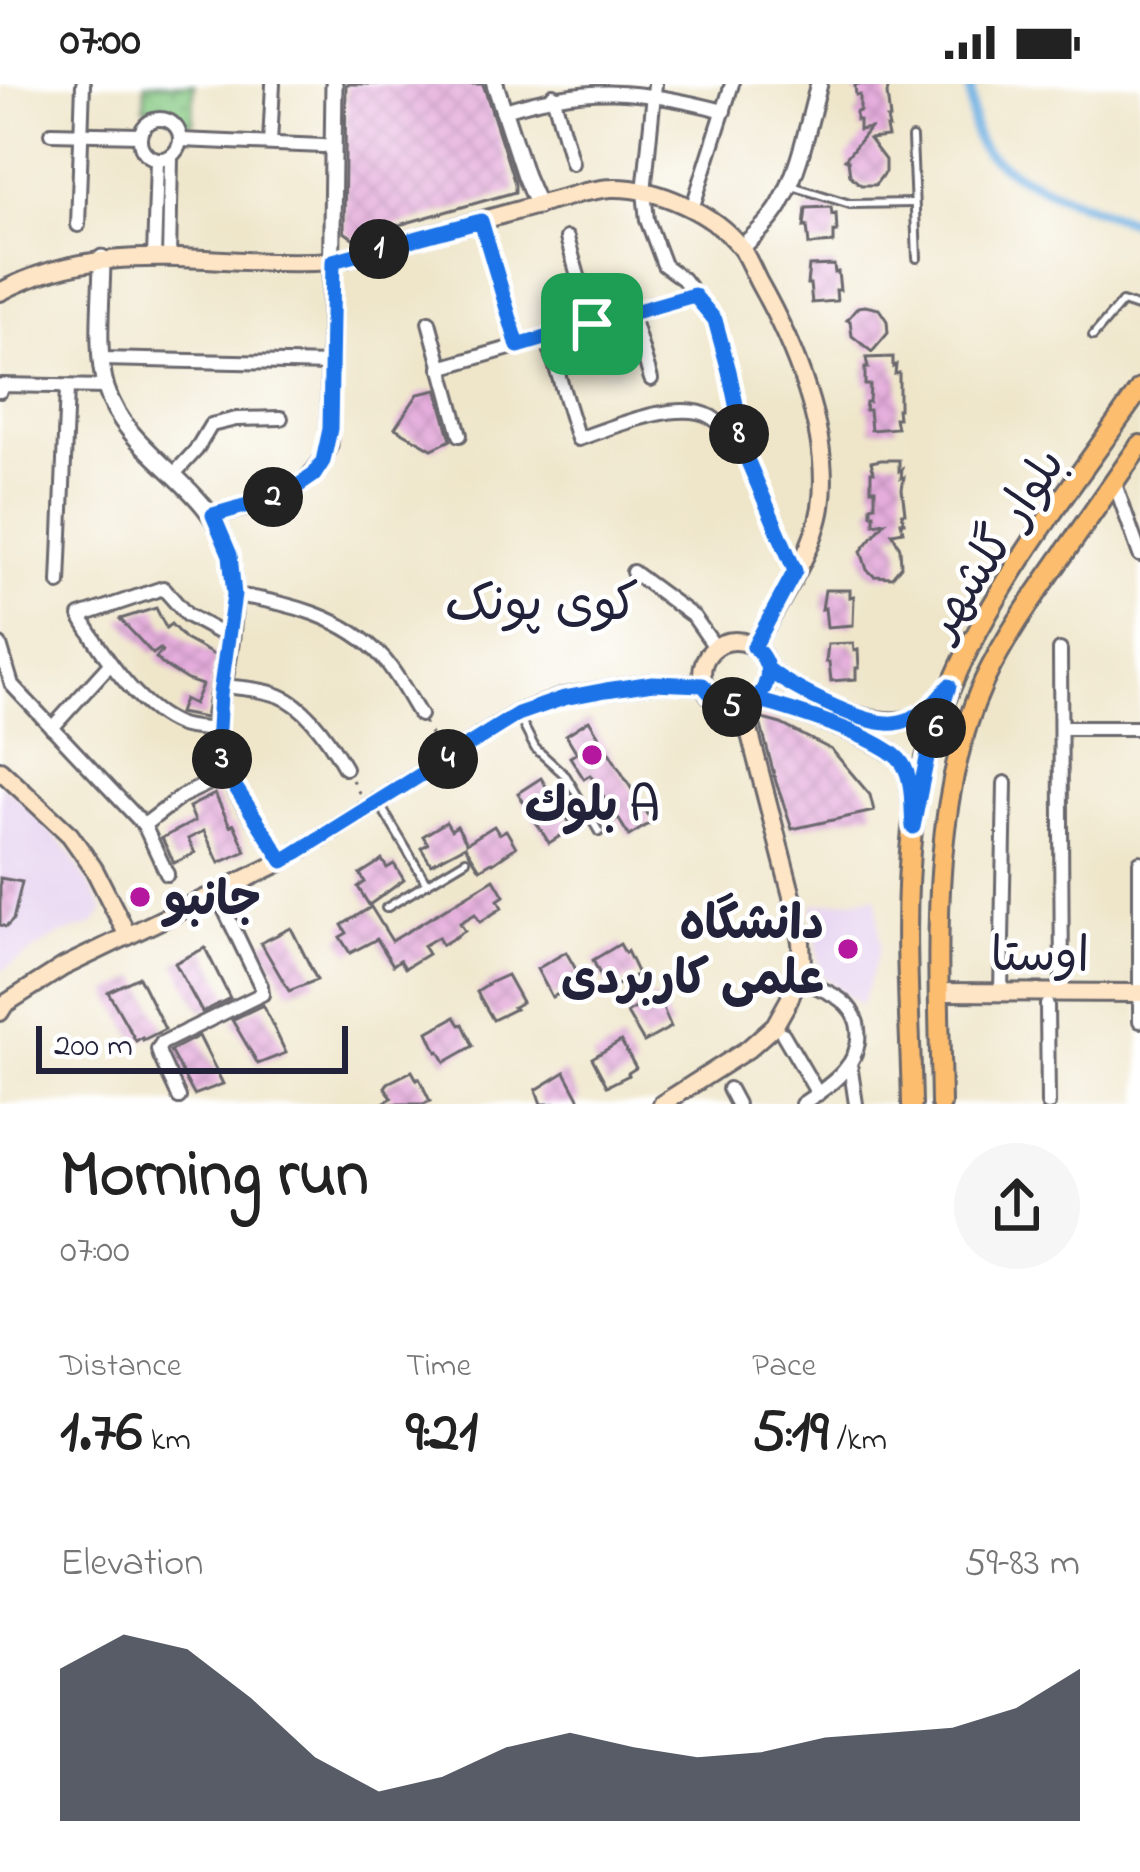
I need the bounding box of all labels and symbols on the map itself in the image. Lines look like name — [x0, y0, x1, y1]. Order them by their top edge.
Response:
pin: 1 — [349, 219, 409, 279]
pin — [541, 273, 643, 375]
pin: 8 — [709, 404, 769, 464]
street label: بلوار گلشهر — [907, 435, 1085, 657]
pin: 2 — [243, 467, 303, 527]
district label: کوی پونک — [445, 569, 639, 644]
pin: 5 — [702, 677, 762, 737]
pin: 6 — [906, 698, 966, 758]
pin: 3 — [192, 729, 252, 789]
pin: 4 — [418, 729, 478, 789]
marker: بلوك A — [579, 742, 605, 768]
place label: بلوك A — [525, 773, 659, 843]
place label: جانبو — [161, 867, 261, 937]
marker: جانبو — [127, 884, 153, 910]
place label: دانشگاه علمی کاربردی — [561, 891, 824, 1016]
street label: اوستا — [991, 923, 1089, 993]
marker: دانشگاه علمی کاربردی — [835, 936, 861, 962]
scale bar — [36, 1020, 348, 1073]

